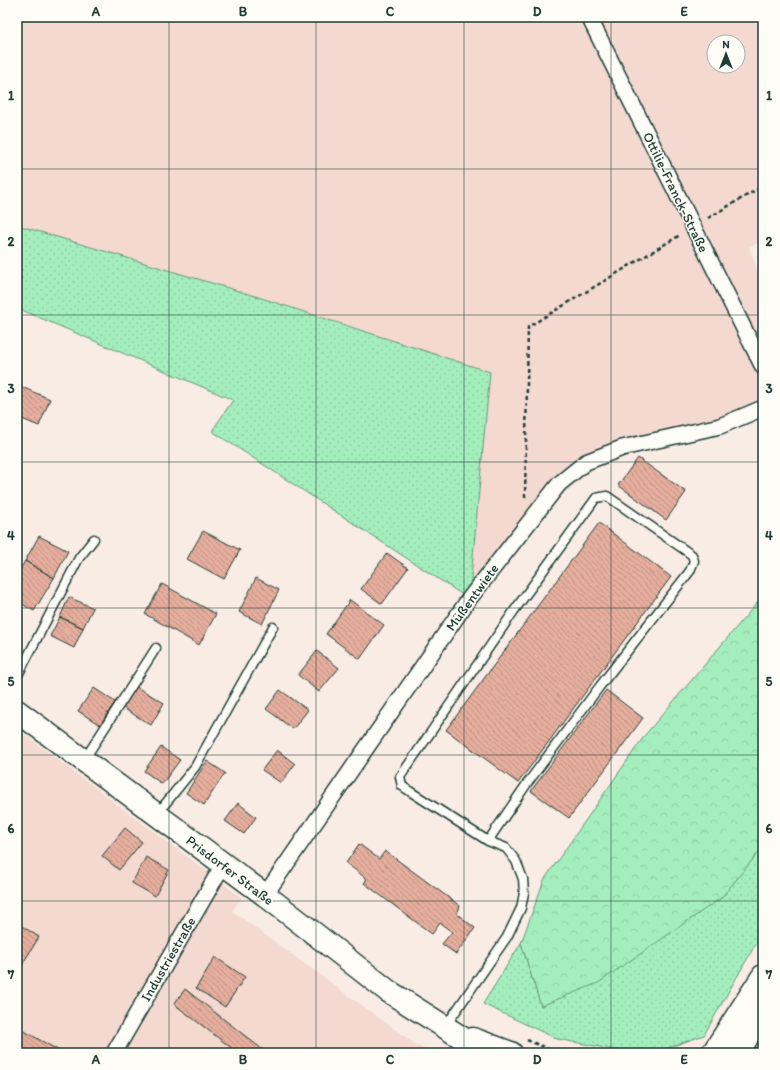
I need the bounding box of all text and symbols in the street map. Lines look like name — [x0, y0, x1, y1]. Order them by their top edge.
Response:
text: A — [91, 4, 101, 19]
text: B — [239, 4, 248, 19]
text: C — [386, 4, 395, 19]
text: D — [533, 4, 542, 19]
text: E — [680, 4, 688, 19]
north arrow — [706, 34, 746, 74]
text: N — [722, 38, 730, 51]
text: 1 — [8, 88, 14, 103]
text: 1 — [766, 88, 772, 103]
street label: Ottilie-Franck-Straße — [639, 129, 712, 256]
text: 2 — [8, 234, 15, 249]
text: 2 — [766, 234, 773, 249]
text: 3 — [7, 381, 15, 396]
text: 3 — [765, 381, 773, 396]
text: 4 — [7, 528, 15, 543]
text: 4 — [765, 528, 773, 543]
street label: Müßentwiete — [442, 560, 503, 634]
text: 5 — [8, 674, 15, 689]
text: 5 — [766, 674, 773, 689]
text: 6 — [8, 821, 15, 836]
text: 6 — [766, 821, 773, 836]
street label: Prisdorfer Straße — [183, 832, 277, 909]
street label: Industriestraße — [137, 914, 200, 1005]
text: 7 — [7, 967, 15, 982]
text: 7 — [765, 967, 773, 982]
text: A — [91, 1052, 101, 1067]
text: B — [239, 1052, 248, 1067]
text: C — [386, 1052, 395, 1067]
text: D — [533, 1052, 542, 1067]
text: E — [680, 1052, 688, 1067]

